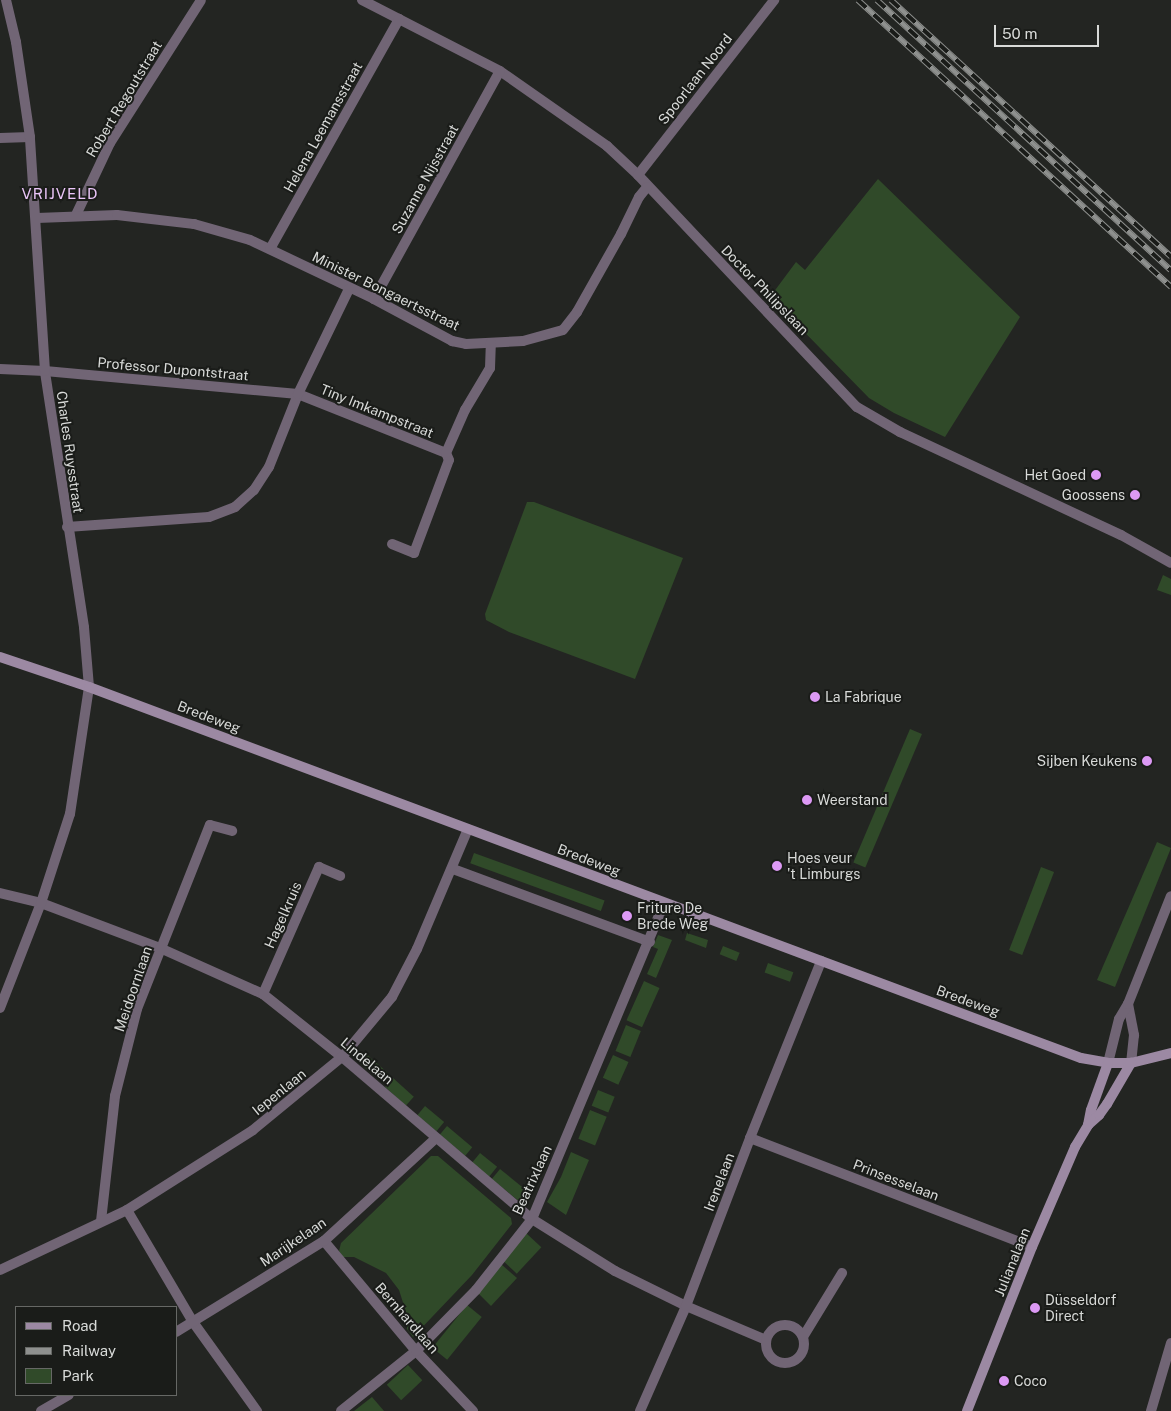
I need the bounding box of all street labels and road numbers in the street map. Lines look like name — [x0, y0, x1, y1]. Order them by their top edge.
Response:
street label: Spoorlaan Noord — [654, 30, 736, 128]
street label: Robert Regoutstraat — [83, 38, 165, 160]
street label: Helena Leemansstraat — [280, 59, 366, 195]
street label: Suzanne Nijsstraat — [388, 121, 462, 237]
street label: Doctor Philipslaan — [718, 242, 812, 338]
street label: Minister Bongaertsstraat — [309, 248, 463, 334]
street label: Professor Dupontstraat — [97, 354, 249, 384]
street label: Tiny Imkampstraat — [318, 381, 436, 441]
street label: Charles Ruysstraat — [53, 390, 87, 514]
street label: Bredeweg — [175, 697, 243, 737]
street label: Bredeweg — [555, 840, 623, 880]
street label: Hagelkruis — [261, 879, 305, 951]
street label: Meidoornlaan — [111, 944, 155, 1034]
street label: Bredeweg — [934, 982, 1002, 1020]
street label: Lindelaan — [337, 1034, 397, 1088]
street label: Iepenlaan — [249, 1065, 309, 1119]
street label: Beatrixlaan — [509, 1143, 555, 1217]
street label: Irenelaan — [700, 1151, 738, 1213]
street label: Prinsesselaan — [851, 1156, 941, 1204]
street label: Marijkelaan — [257, 1214, 329, 1270]
street label: Julianalaan — [991, 1225, 1033, 1299]
street label: Bernhardlaan — [372, 1279, 442, 1357]

